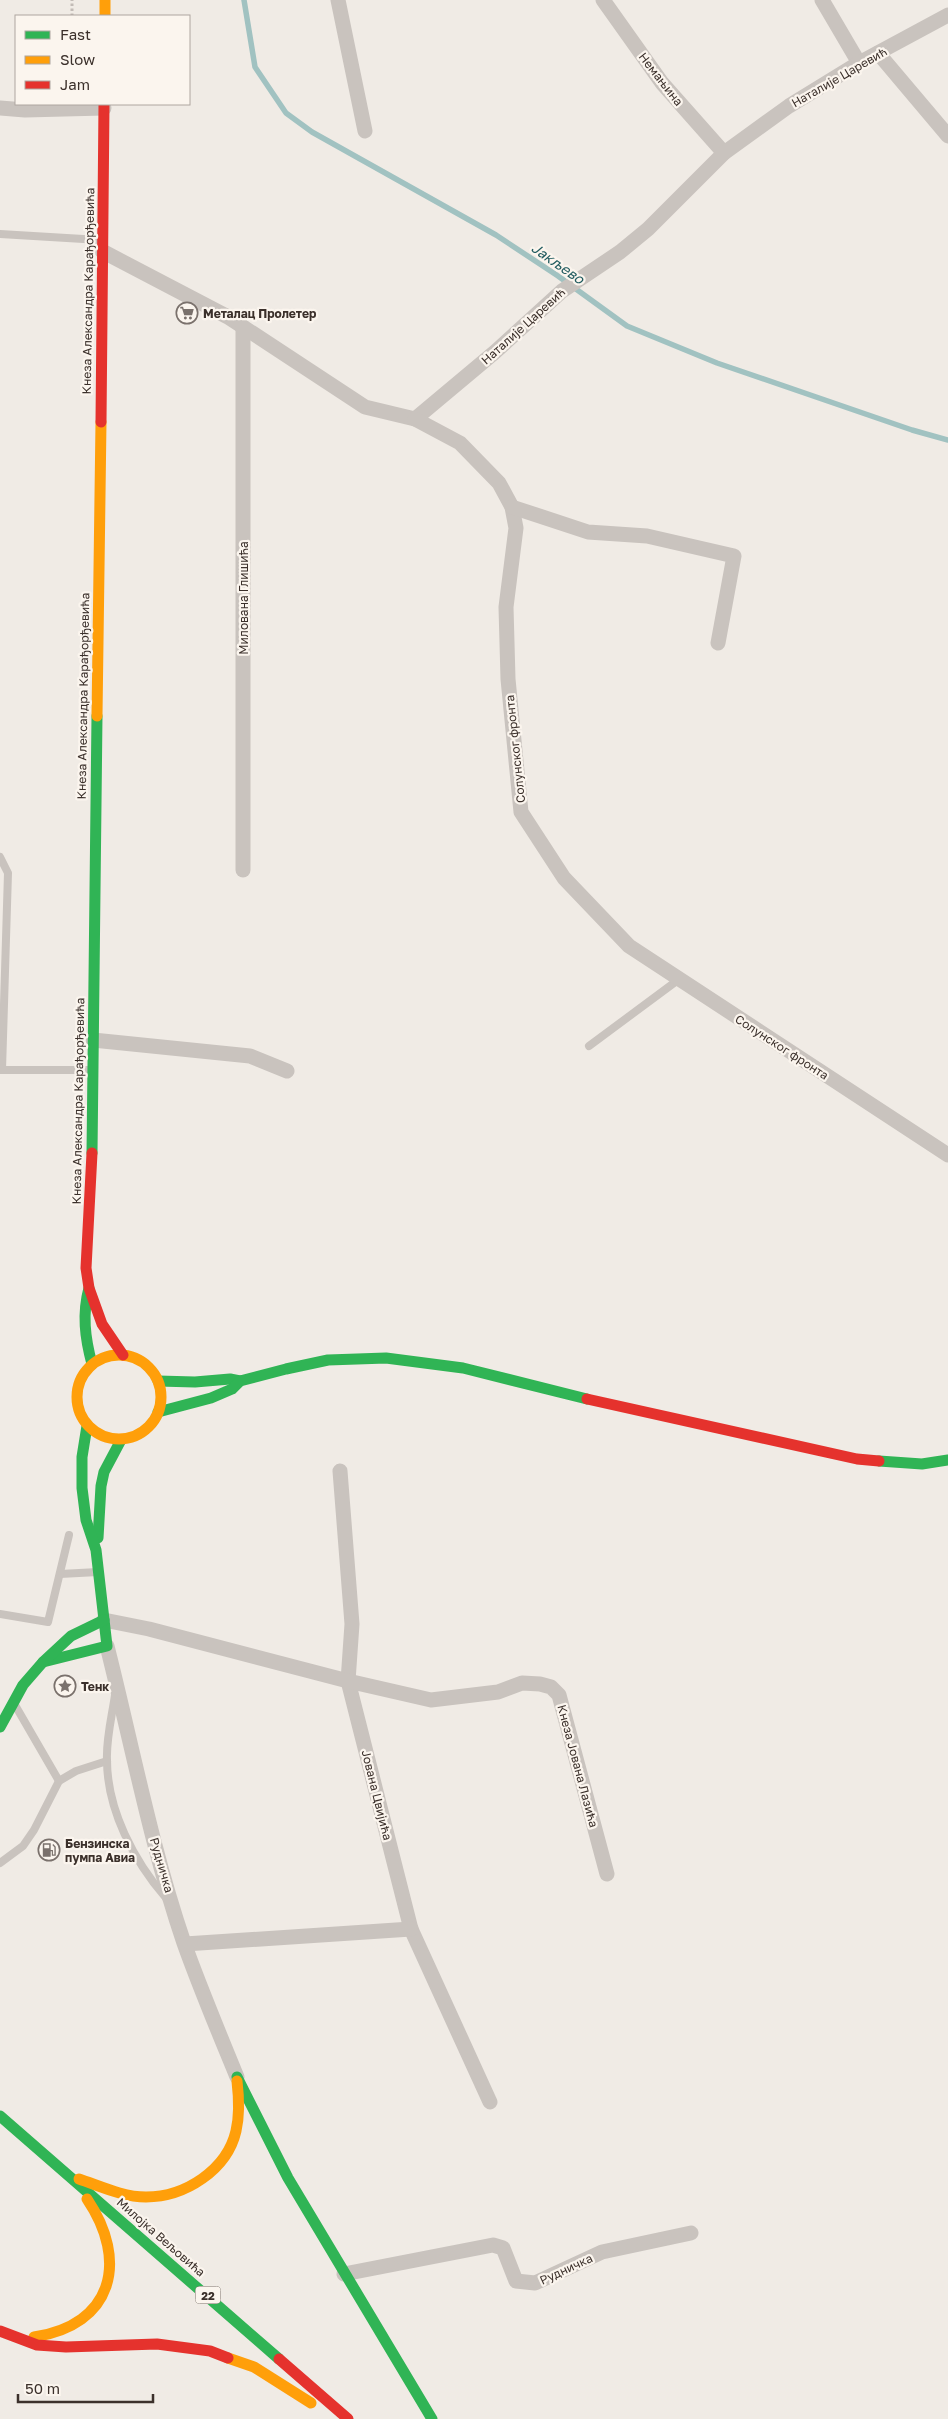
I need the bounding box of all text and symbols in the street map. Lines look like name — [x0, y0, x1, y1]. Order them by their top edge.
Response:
legend — [15, 15, 190, 105]
text: Fast — [60, 25, 91, 43]
street label: Наталије Царевић — [789, 44, 889, 110]
street label: Немањина — [636, 49, 686, 109]
text: Slow — [60, 50, 95, 68]
text: Jam — [60, 75, 90, 93]
street label: Кнеза Александра Карађорђевића — [79, 188, 97, 394]
water label: Јакљево — [528, 239, 589, 288]
street label: Наталије Царевић — [478, 284, 568, 368]
supermarket icon: Металац Пролетер — [175, 301, 199, 325]
place label: Металац Пролетер — [203, 306, 317, 321]
street label: Милована Глишића — [236, 541, 251, 655]
street label: Кнеза Александра Карађорђевића — [74, 593, 92, 799]
street label: Солунског фронта — [502, 694, 528, 804]
street label: Кнеза Александра Карађорђевића — [69, 998, 87, 1204]
street label: Солунског фронта — [732, 1011, 832, 1083]
place icon: Тенк — [53, 1674, 77, 1698]
place label: Тенк — [81, 1679, 109, 1694]
street label: Кнеза Јована Лазића — [554, 1703, 602, 1829]
street label: Јована Цвијића — [359, 1748, 395, 1842]
place label: Бензинска пумпа Авиа — [65, 1836, 135, 1865]
street label: Рудничка — [147, 1836, 177, 1894]
fuel station icon: Бензинска пумпа Авиа — [37, 1838, 61, 1862]
street label: Милојка Вељовића — [114, 2195, 208, 2279]
street label: Рудничка — [537, 2250, 595, 2288]
road number: 22 — [196, 2286, 220, 2304]
scale bar — [18, 2372, 152, 2404]
text: 50 m — [25, 2379, 60, 2397]

